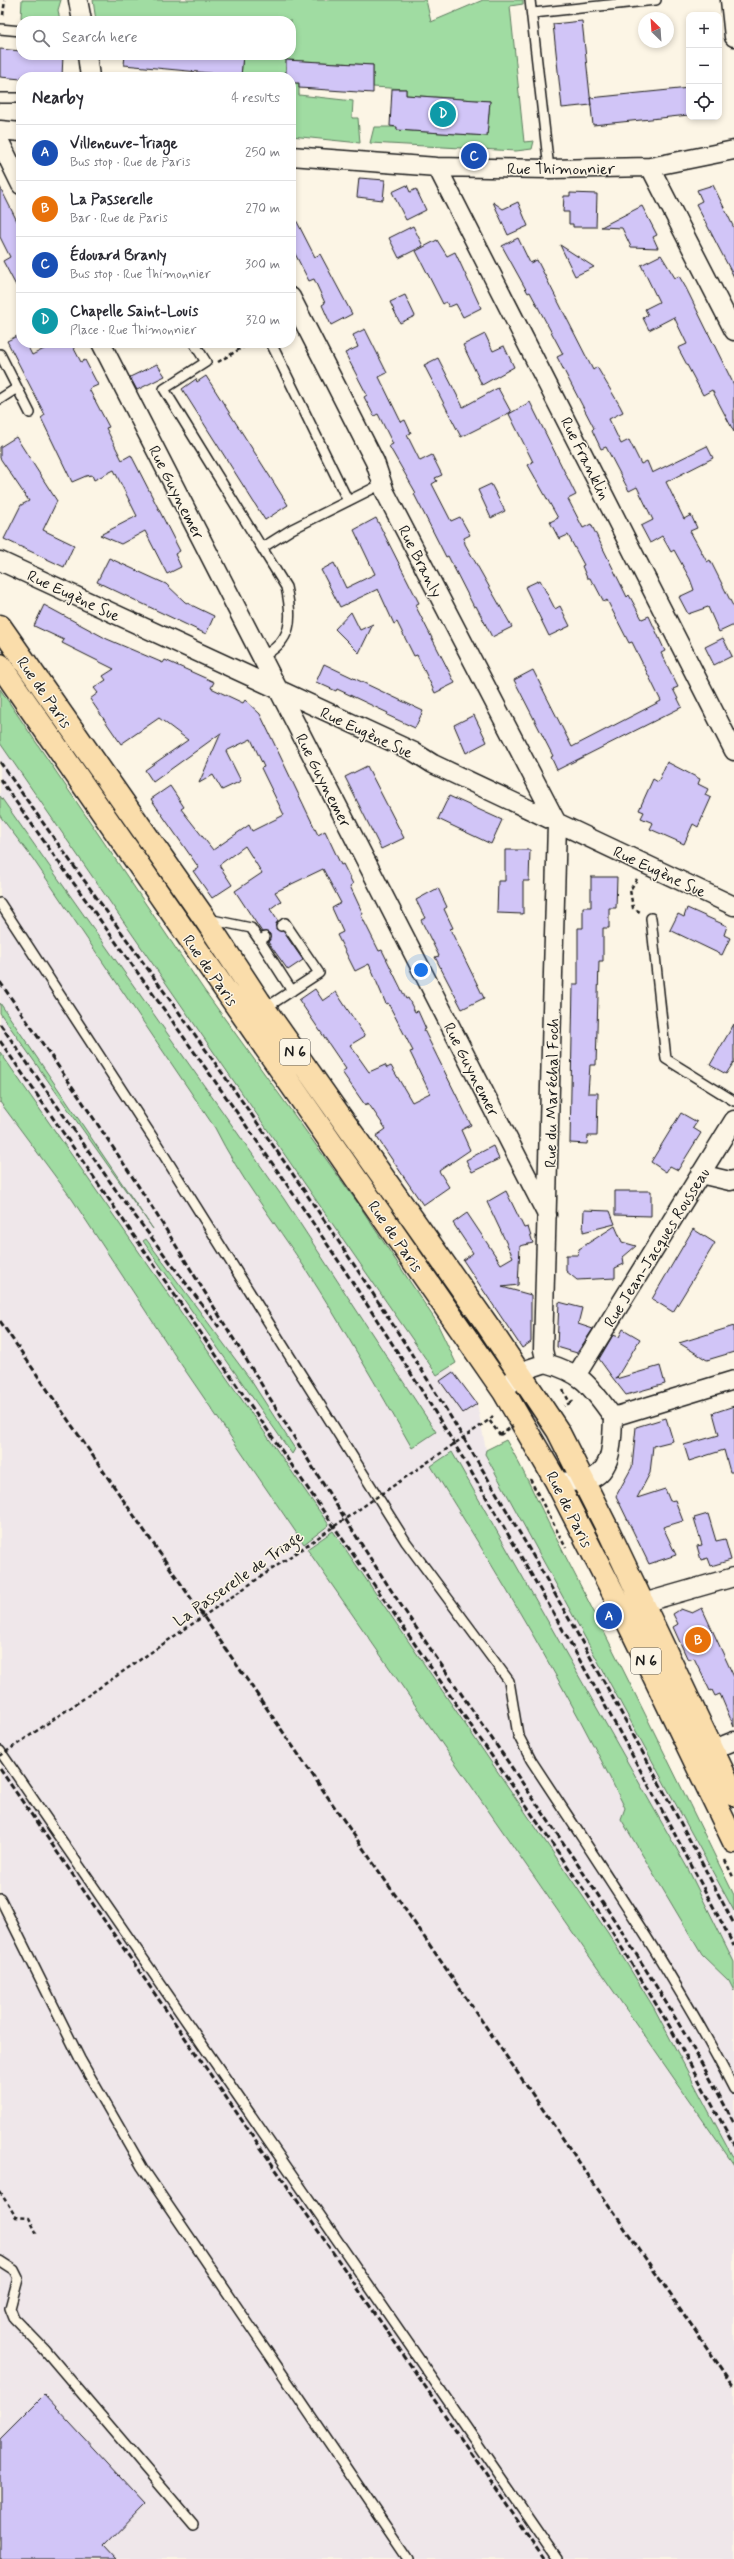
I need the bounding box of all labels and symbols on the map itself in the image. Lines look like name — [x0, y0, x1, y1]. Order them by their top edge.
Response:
north arrow — [638, 12, 674, 48]
pin: D — [430, 99, 456, 129]
pin: C — [461, 141, 487, 171]
street label: Rue Thimonnier — [507, 159, 616, 180]
street label: Rue Franklin — [555, 414, 615, 504]
street label: Rue Guynemer — [143, 442, 208, 543]
street label: Rue Branly — [392, 522, 447, 601]
street label: Rue Eugène Sue — [24, 566, 124, 627]
street label: Rue de Paris — [11, 653, 76, 733]
street label: Rue Eugène Sue — [317, 703, 417, 764]
street label: Rue Guynemer — [290, 730, 355, 831]
street label: Rue Eugène Sue — [610, 842, 710, 903]
street label: Rue de Paris — [177, 931, 242, 1011]
your location — [411, 960, 431, 980]
street label: Rue du Maréchal Foch — [541, 1018, 564, 1168]
street label: Rue Guynemer — [438, 1019, 503, 1120]
road number: N 6 — [280, 1039, 310, 1065]
street label: Rue Jean-Jacques Rousseau — [600, 1164, 715, 1331]
street label: Rue de Paris — [362, 1197, 427, 1277]
street label: Rue de Paris — [540, 1468, 597, 1551]
street label: La Passerelle de Triage — [170, 1526, 309, 1633]
pin: A — [596, 1601, 622, 1631]
pin: B — [685, 1625, 711, 1655]
road number: N 6 — [631, 1648, 661, 1674]

